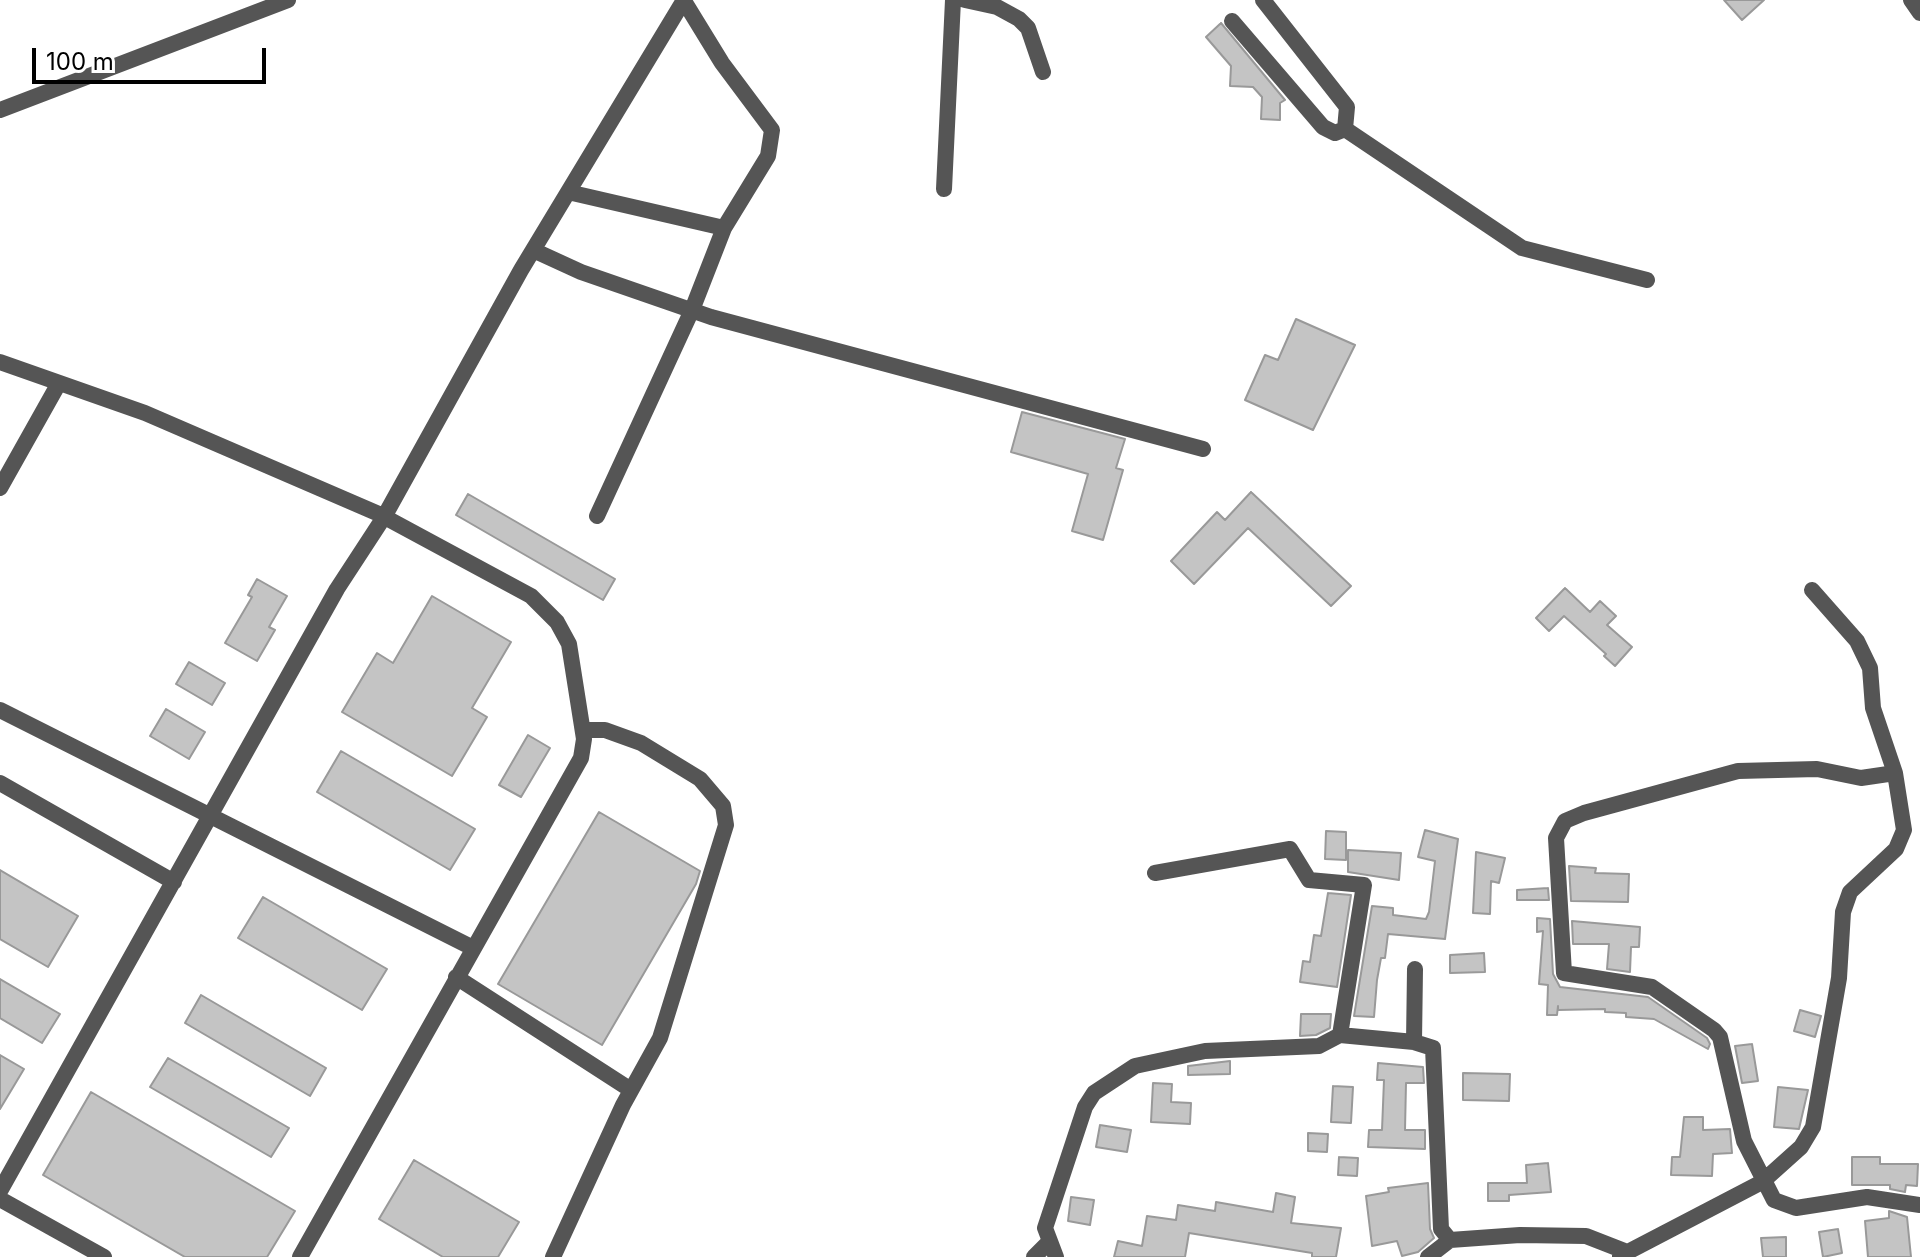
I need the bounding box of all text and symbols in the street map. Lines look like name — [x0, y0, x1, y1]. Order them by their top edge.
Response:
scale bar — [36, 32, 270, 82]
text: 100 m — [46, 47, 114, 76]

